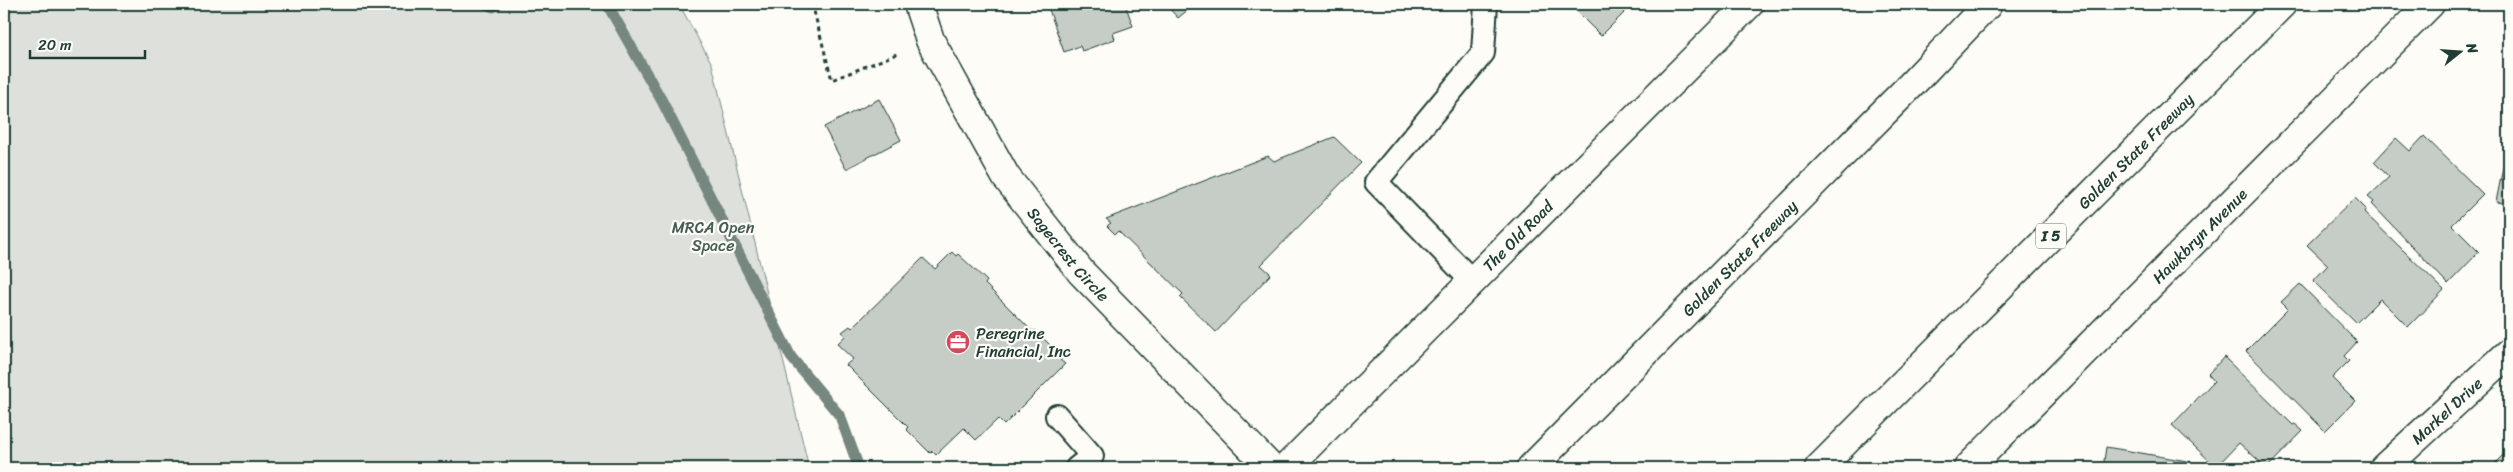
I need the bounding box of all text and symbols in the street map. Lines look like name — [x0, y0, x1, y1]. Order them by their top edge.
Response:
scale bar — [30, 28, 145, 60]
north arrow — [2436, 28, 2486, 78]
text: 20 m — [38, 32, 72, 58]
text: N — [2458, 39, 2485, 57]
street label: Golden State Freeway — [2071, 85, 2201, 216]
street label: Hawkbryn Avenue — [2145, 181, 2255, 291]
street label: The Old Road — [1475, 192, 1562, 279]
street label: Golden State Freeway — [1675, 192, 1805, 324]
street label: Sagecrest Circle — [1020, 200, 1117, 309]
park label: MRCA Open Space — [672, 213, 755, 260]
road number: I 5 — [2036, 224, 2066, 248]
place label: Peregrine Financial, Inc — [976, 319, 1071, 366]
office icon: Peregrine Financial, Inc — [945, 329, 971, 355]
street label: Markel Drive — [2404, 370, 2490, 452]

